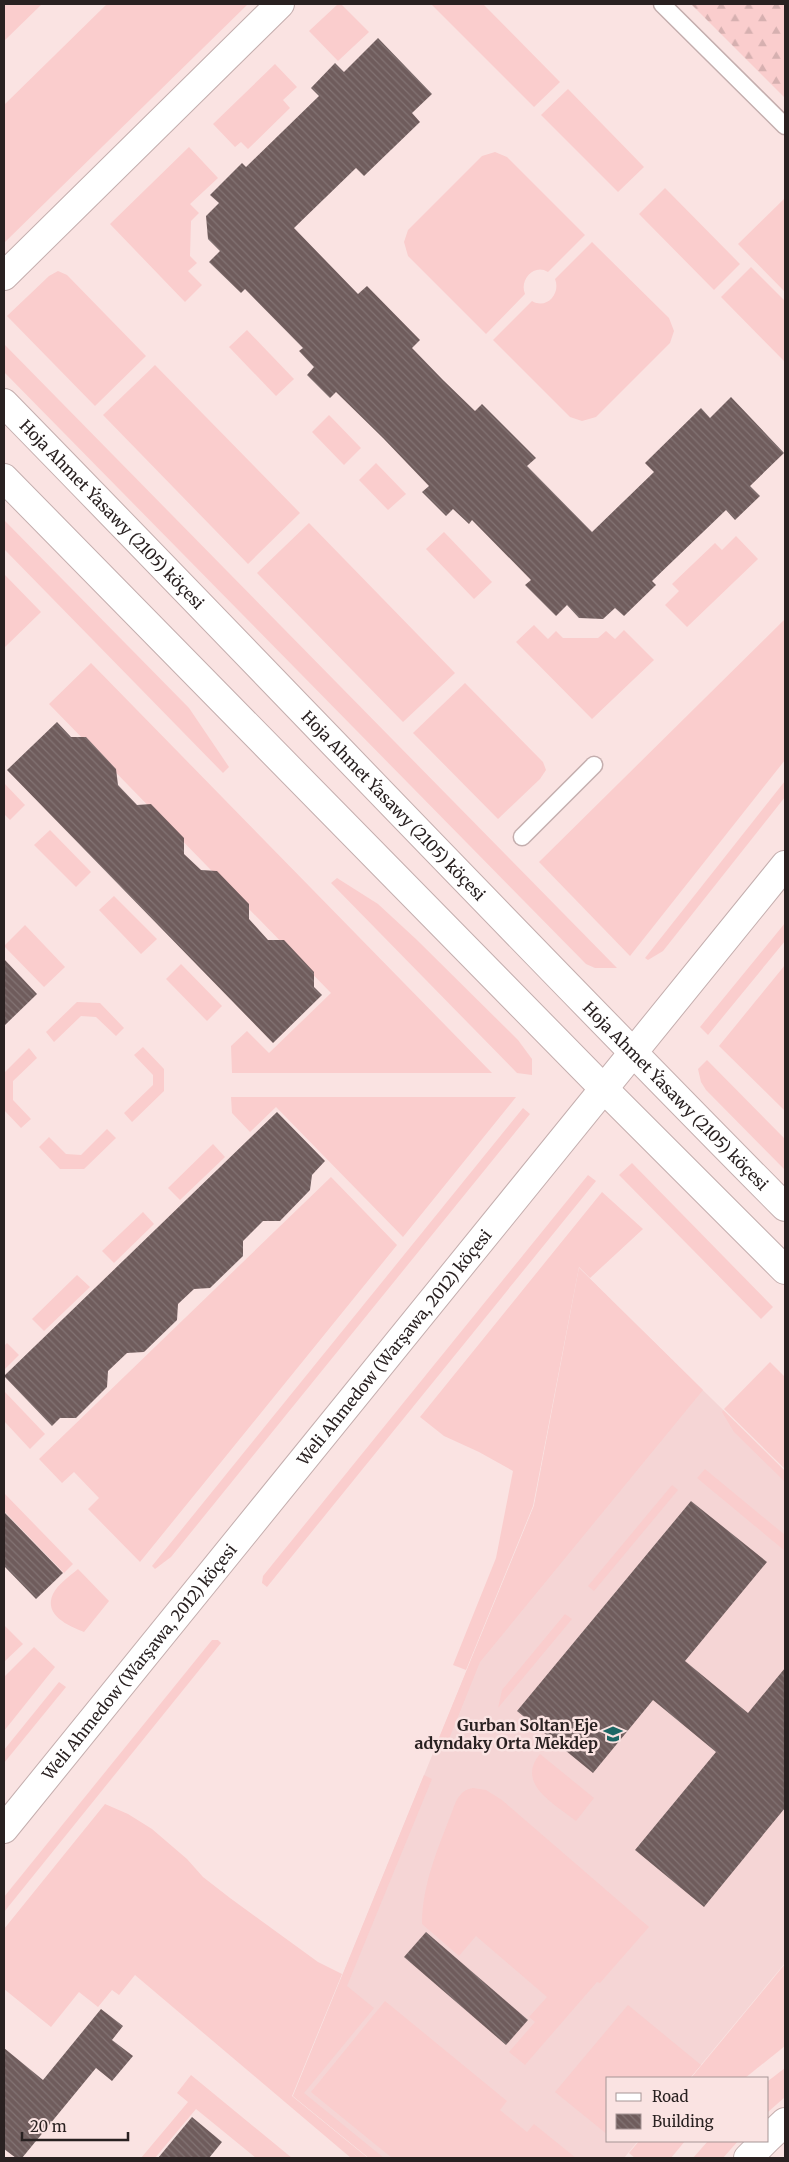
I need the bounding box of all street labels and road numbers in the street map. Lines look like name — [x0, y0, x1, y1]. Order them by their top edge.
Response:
street label: Hoja Ahmet Ýasawy (2105) köçesi — [16, 415, 208, 613]
street label: Hoja Ahmet Ýasawy (2105) köçesi — [297, 706, 490, 904]
street label: Hoja Ahmet Ýasawy (2105) köçesi — [579, 997, 773, 1194]
street label: Weli Ahmedow (Warşawa, 2012) köçesi — [292, 1225, 496, 1470]
street label: Weli Ahmedow (Warşawa, 2012) köçesi — [37, 1540, 241, 1785]

